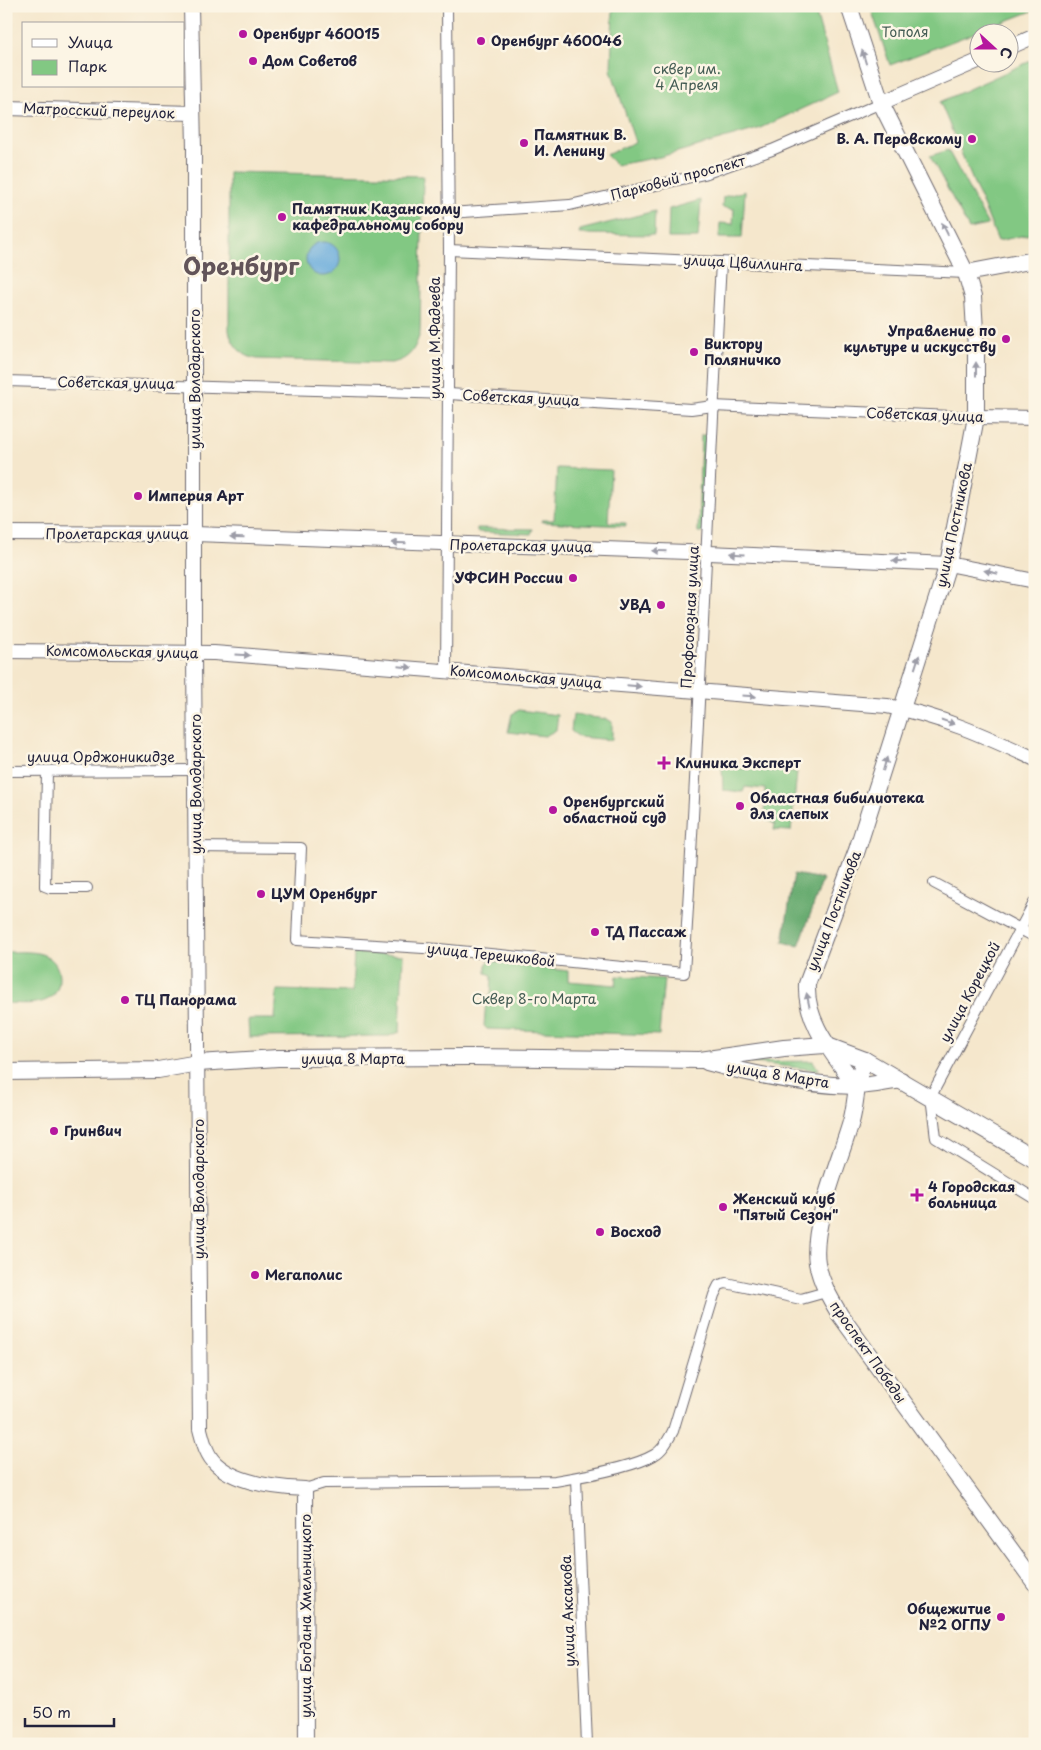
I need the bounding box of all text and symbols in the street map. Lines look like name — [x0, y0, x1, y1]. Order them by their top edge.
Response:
park label: Тополя — [882, 21, 928, 42]
legend — [22, 22, 185, 88]
north arrow — [968, 22, 1018, 72]
place label: Оренбург 460015 — [253, 23, 380, 44]
marker: Оренбург 460015 — [237, 28, 249, 40]
text: Улица — [68, 30, 113, 53]
place label: Оренбург 460046 — [491, 30, 622, 51]
marker: Оренбург 460046 — [475, 35, 487, 47]
text: С — [995, 44, 1018, 62]
one-way arrow — [860, 49, 868, 64]
place label: Дом Советов — [262, 50, 357, 71]
text: Парк — [68, 54, 107, 77]
marker: Дом Советов — [247, 55, 259, 67]
park label: сквер им. 4 Апреля — [653, 58, 721, 95]
street label: Матросский переулок — [23, 97, 176, 124]
place label: Памятник В. И. Ленину — [534, 124, 627, 161]
place label: В. А. Перовскому — [837, 128, 962, 149]
marker: В. А. Перовскому — [966, 133, 978, 145]
marker: Памятник В. И. Ленину — [518, 137, 530, 149]
street label: Парковый проспект — [608, 149, 748, 206]
place label: Памятник Казанскому кафедральному собору — [292, 198, 464, 235]
marker: Памятник Казанскому кафедральному собору — [276, 211, 288, 223]
one-way arrow — [941, 222, 949, 236]
district label: Оренбург — [183, 247, 300, 283]
street label: улица Цвиллинга — [683, 249, 804, 276]
street label: улица М.Фадеева — [424, 276, 445, 399]
street label: улица Володарского — [184, 309, 205, 449]
place label: Управление по культуре и искусству — [844, 320, 996, 357]
place label: Виктору Поляничко — [704, 333, 781, 370]
marker: Управление по культуре и искусству — [1000, 333, 1012, 345]
marker: Виктору Поляничко — [688, 346, 700, 358]
one-way arrow — [972, 360, 980, 376]
street label: Советская улица — [57, 371, 175, 394]
street label: Советская улица — [462, 384, 580, 411]
street label: Советская улица — [866, 402, 984, 427]
street label: улица Постникова — [930, 460, 977, 589]
place label: Империя Арт — [148, 485, 244, 506]
marker: Империя Арт — [132, 490, 144, 502]
street label: Пролетарская улица — [46, 523, 189, 544]
one-way arrow — [229, 532, 245, 540]
street label: Пролетарская улица — [449, 534, 593, 557]
one-way arrow — [391, 538, 407, 546]
street label: Профсоюзная улица — [675, 545, 704, 689]
one-way arrow — [650, 546, 666, 554]
one-way arrow — [728, 550, 744, 558]
one-way arrow — [891, 557, 907, 565]
place label: УФСИН России — [454, 567, 563, 588]
one-way arrow — [984, 568, 999, 576]
marker: УФСИН России — [567, 572, 579, 584]
place label: УВД — [620, 594, 651, 615]
marker: УВД — [655, 599, 667, 611]
street label: Комсомольская улица — [46, 640, 199, 663]
one-way arrow — [235, 652, 251, 660]
one-way arrow — [913, 655, 921, 670]
street label: Комсомольская улица — [449, 659, 603, 694]
one-way arrow — [397, 664, 413, 672]
one-way arrow — [626, 683, 642, 691]
one-way arrow — [742, 692, 758, 700]
street label: улица Володарского — [185, 714, 206, 854]
one-way arrow — [941, 718, 956, 726]
street label: улица Орджоникидзе — [27, 746, 175, 767]
place label: Клиника Эксперт — [675, 752, 802, 773]
marker: Клиника Эксперт — [657, 756, 671, 770]
one-way arrow — [881, 756, 889, 771]
place label: Областная бибилиотека для слепых — [750, 787, 925, 824]
place label: Оренбургский областной суд — [563, 791, 667, 828]
marker: Областная бибилиотека для слепых — [734, 800, 746, 812]
marker: Оренбургский областной суд — [547, 804, 559, 816]
street label: улица Постникова — [801, 847, 866, 974]
place label: ЦУМ Оренбург — [271, 883, 378, 904]
marker: ЦУМ Оренбург — [255, 888, 267, 900]
place label: ТД Пассаж — [605, 921, 687, 942]
marker: ТД Пассаж — [589, 926, 601, 938]
street label: улица Терешковой — [426, 937, 556, 972]
street label: улица Корецкой — [934, 938, 1005, 1046]
park label: Сквер 8-го Марта — [472, 988, 597, 1009]
place label: ТЦ Панорама — [135, 989, 237, 1010]
one-way arrow — [804, 992, 812, 1008]
marker: ТЦ Панорама — [119, 994, 131, 1006]
street label: улица 8 Марта — [301, 1048, 405, 1069]
street label: улица 8 Марта — [725, 1056, 831, 1093]
street label: улица Володарского — [188, 1119, 209, 1259]
place label: Гринвич — [64, 1120, 122, 1141]
marker: Гринвич — [48, 1125, 60, 1137]
place label: 4 Городская больница — [928, 1176, 1015, 1213]
place label: Женский клуб "Пятый Сезон" — [732, 1188, 838, 1225]
marker: 4 Городская больница — [910, 1188, 924, 1202]
marker: Женский клуб "Пятый Сезон" — [717, 1201, 729, 1213]
place label: Восход — [610, 1221, 662, 1242]
marker: Восход — [594, 1226, 606, 1238]
place label: Мегаполис — [265, 1264, 343, 1285]
marker: Мегаполис — [249, 1269, 261, 1281]
street label: проспект Победы — [825, 1296, 912, 1407]
street label: улица Богдана Хмельницкого — [295, 1514, 316, 1718]
street label: улица Аксакова — [555, 1554, 580, 1667]
place label: Общежитие №2 ОГПУ — [907, 1598, 991, 1635]
marker: Общежитие №2 ОГПУ — [995, 1611, 1007, 1623]
scale bar — [25, 1695, 114, 1727]
text: 50 m — [32, 1700, 71, 1723]

